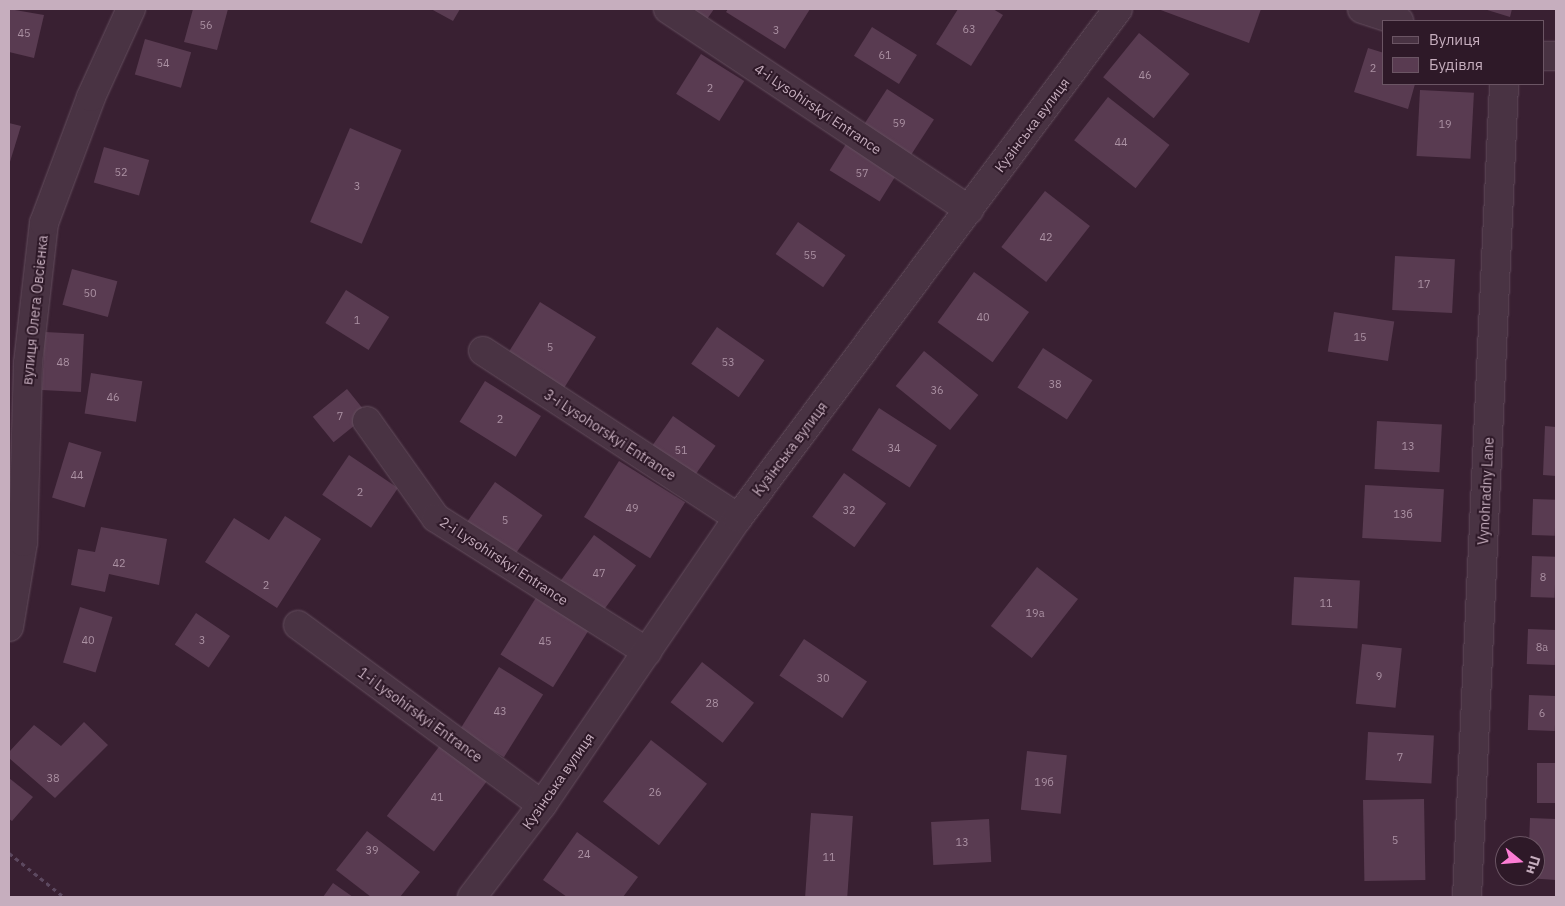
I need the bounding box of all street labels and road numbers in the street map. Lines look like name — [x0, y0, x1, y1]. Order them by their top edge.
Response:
street label: 4-i Lysohirskyi Entrance — [751, 60, 885, 158]
street label: Кузінська вулиця — [991, 75, 1073, 175]
street label: вулиця Олега Овсієнка — [19, 234, 51, 386]
street label: 3-i Lysohorskyi Entrance — [541, 386, 679, 484]
street label: Кузінська вулиця — [749, 399, 831, 499]
street label: Vynohradny Lane — [1475, 437, 1497, 545]
street label: 2-i Lysohirskyi Entrance — [437, 513, 571, 609]
street label: 1-i Lysohirskyi Entrance — [355, 664, 485, 766]
street label: Кузінська вулиця — [518, 730, 598, 832]

